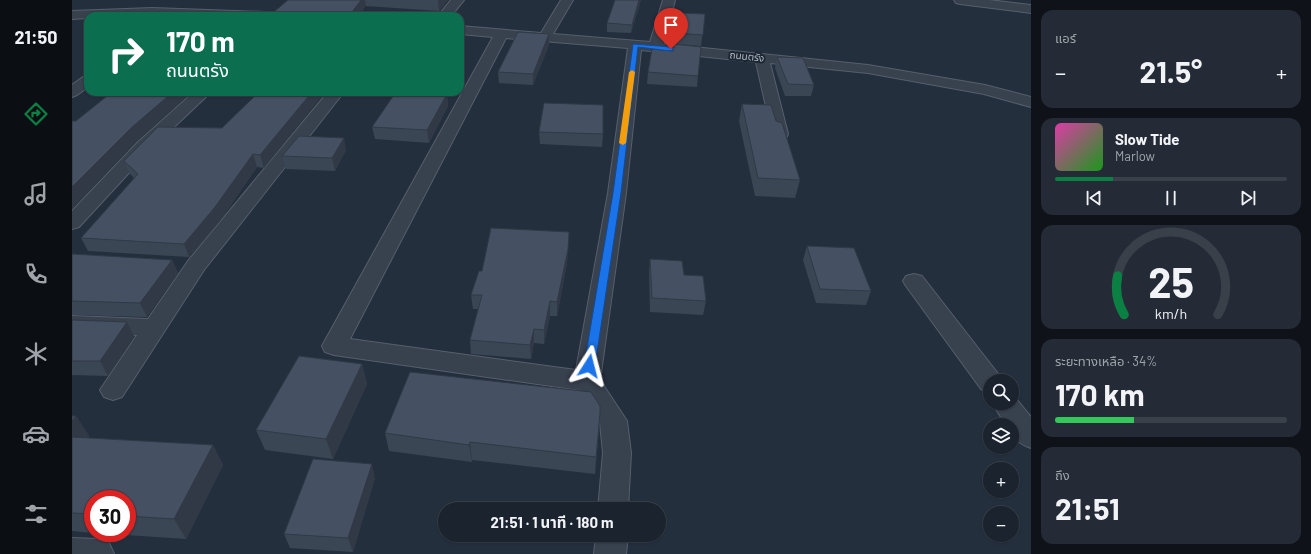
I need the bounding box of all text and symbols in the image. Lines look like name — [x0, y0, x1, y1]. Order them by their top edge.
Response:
pin — [654, 8, 688, 49]
icon: arrive — [660, 14, 682, 36]
text: 170 m — [166, 24, 235, 58]
text: 21:50 — [15, 26, 57, 48]
icon: right — [100, 28, 152, 80]
text: แอร์ — [1055, 30, 1076, 46]
street label: ถนนตรัง — [729, 48, 765, 64]
text: 21.5° — [1140, 53, 1202, 89]
text: ถนนตรัง — [166, 59, 229, 81]
text: − — [1055, 59, 1066, 85]
text: + — [1276, 59, 1287, 85]
icon: directions — [22, 100, 50, 128]
text: Slow Tide — [1115, 130, 1179, 148]
text: Marlow — [1115, 148, 1155, 164]
icon: music — [22, 180, 50, 208]
icon: previous — [1083, 187, 1105, 209]
icon: pause — [1160, 187, 1182, 209]
icon: next — [1237, 187, 1259, 209]
text: 25 — [1148, 256, 1194, 306]
icon: phone — [22, 260, 50, 288]
text: km/h — [1155, 305, 1187, 322]
icon: climate — [22, 340, 50, 368]
position arrow — [568, 345, 610, 387]
text: ระยะทางเหลือ · 34% — [1055, 353, 1157, 369]
map controls — [983, 374, 1019, 542]
button: search — [983, 374, 1019, 410]
text: 170 km — [1055, 376, 1145, 412]
button: layers — [983, 418, 1019, 454]
icon: car — [22, 420, 50, 448]
button: + — [983, 462, 1019, 498]
text: ถึง — [1055, 467, 1070, 483]
speed limit sign: 30 — [84, 490, 136, 542]
text: 21:51 — [1055, 490, 1120, 526]
icon: filters — [22, 500, 50, 528]
button: − — [983, 506, 1019, 542]
text: 21:51 · 1 นาที · 180 m — [490, 513, 614, 531]

